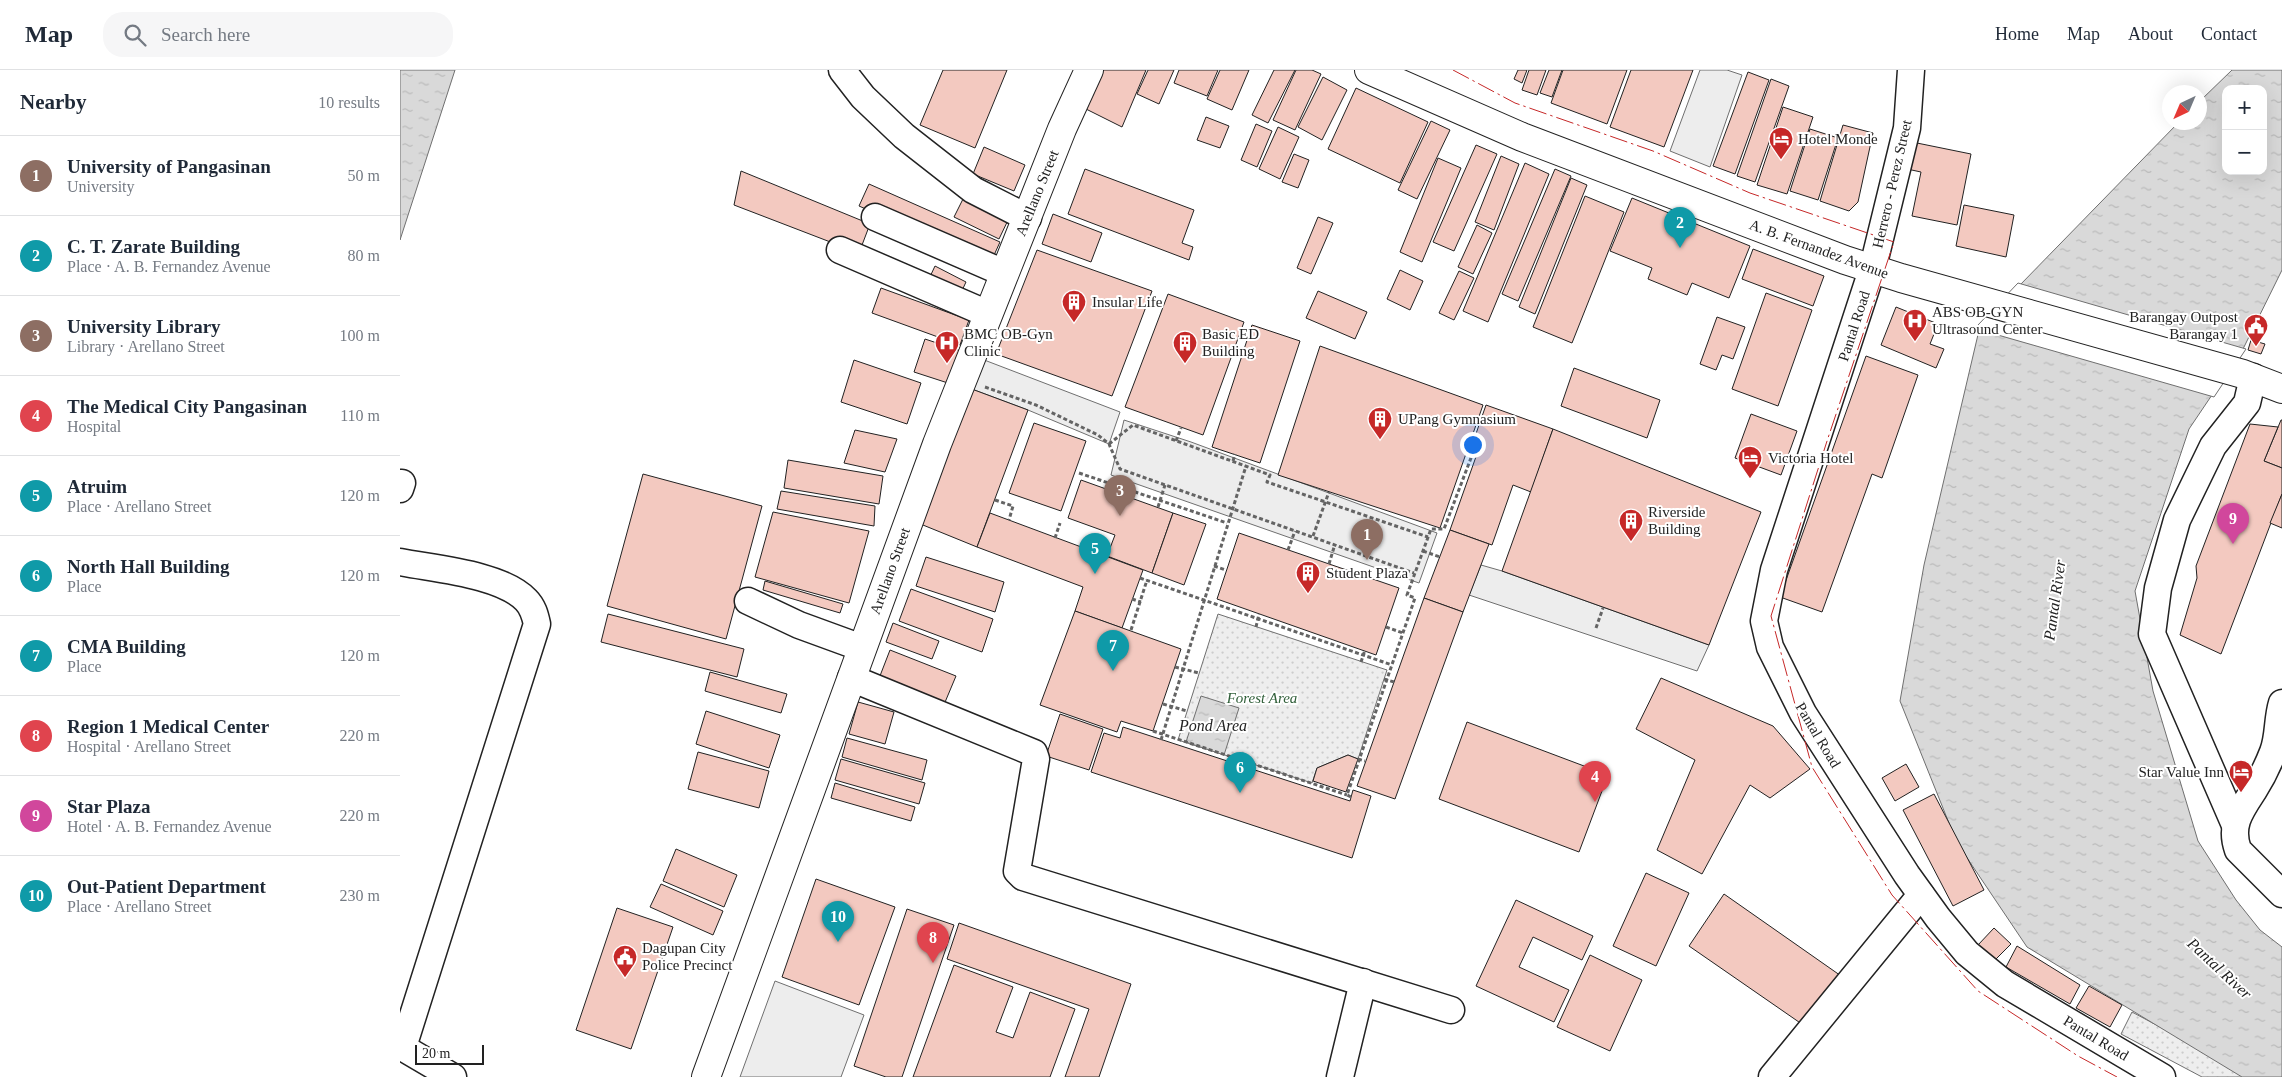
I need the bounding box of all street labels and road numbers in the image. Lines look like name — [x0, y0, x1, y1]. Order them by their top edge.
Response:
street label: Herrero - Perez Street — [1869, 117, 1915, 250]
street label: Arellano Street — [1012, 147, 1062, 238]
street label: A. B. Fernandez Avenue — [1747, 216, 1891, 282]
street label: Pantal Road — [1835, 288, 1873, 363]
street label: Arellano Street — [867, 525, 913, 617]
street label: Pantal Road — [1792, 700, 1844, 771]
street label: Pantal Road — [2061, 1012, 2132, 1064]

